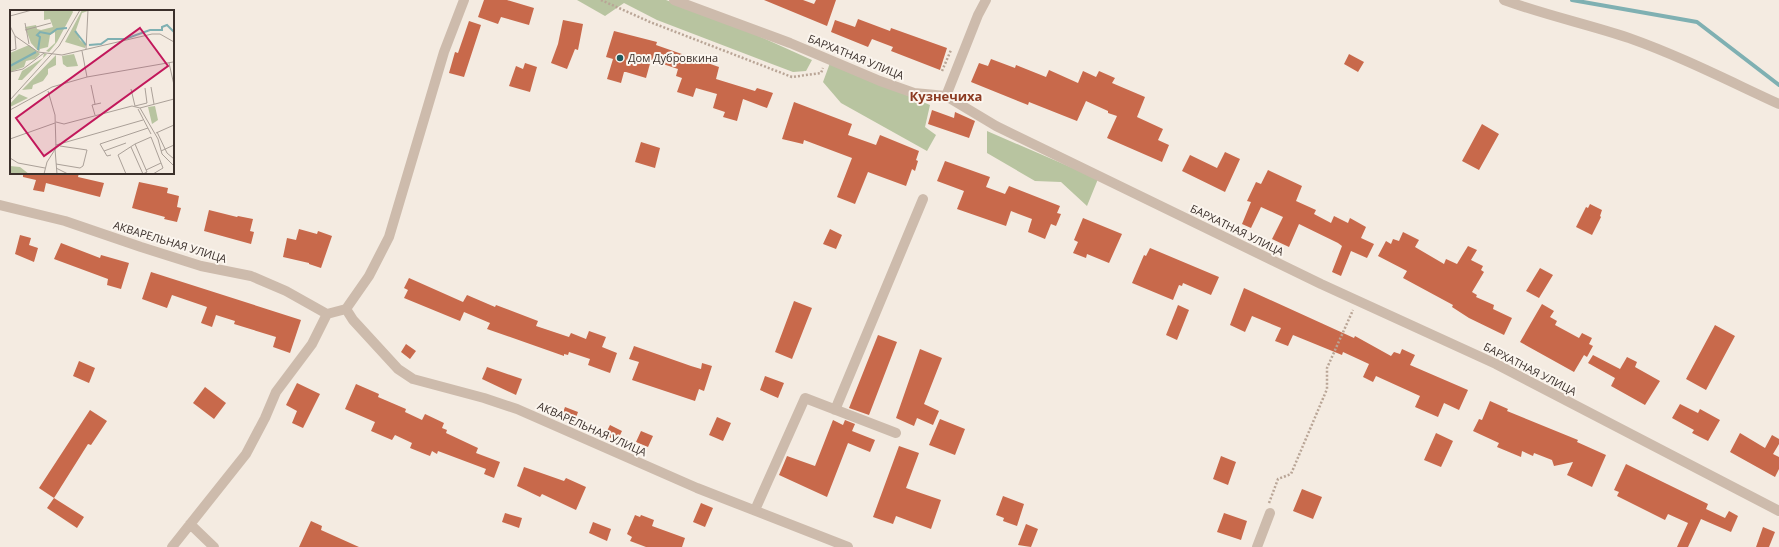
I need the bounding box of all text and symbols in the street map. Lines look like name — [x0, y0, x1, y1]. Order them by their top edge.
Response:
inset map — [10, 10, 174, 174]
street label: БАРХАТНАЯ УЛИЦА — [806, 30, 907, 83]
place label: Дом Дубровкина — [628, 50, 718, 65]
marker: Дом Дубровкина — [615, 53, 625, 63]
district label: Кузнечиха — [910, 87, 982, 105]
street label: БАРХАТНАЯ УЛИЦА — [1188, 200, 1287, 259]
street label: АКВАРЕЛЬНАЯ УЛИЦА — [112, 217, 229, 266]
street label: БАРХАТНАЯ УЛИЦА — [1481, 339, 1579, 399]
street label: АКВАРЕЛЬНАЯ УЛИЦА — [535, 398, 649, 459]

